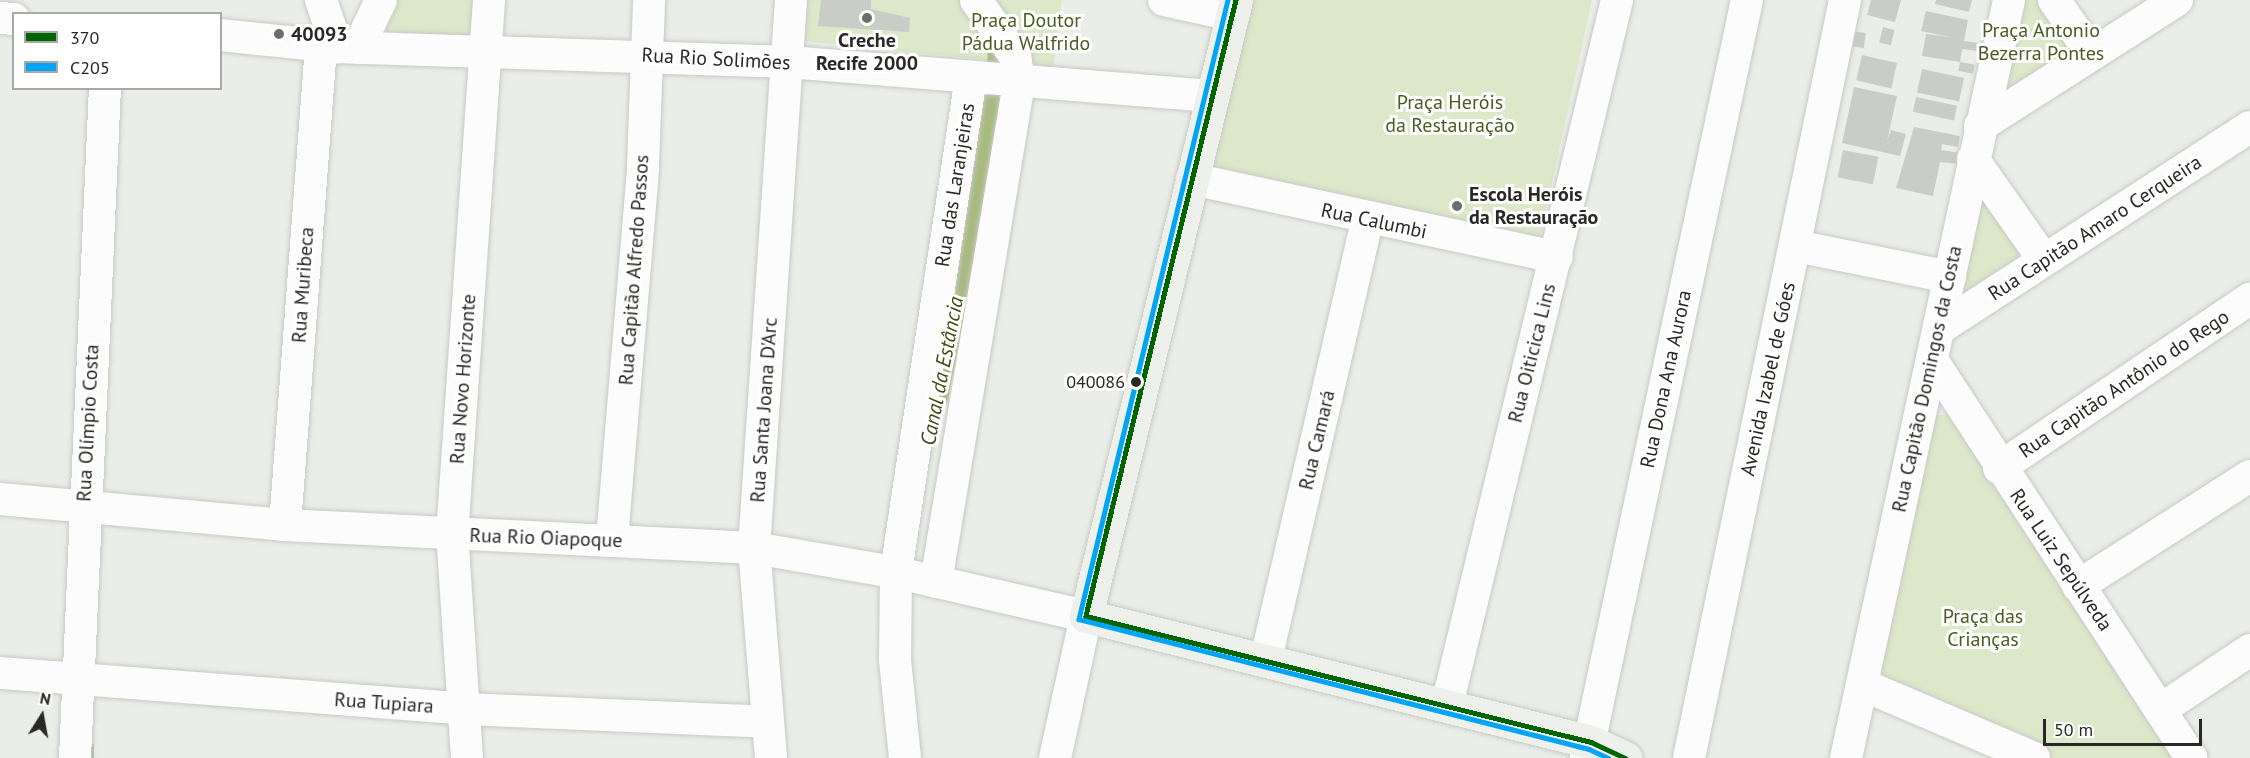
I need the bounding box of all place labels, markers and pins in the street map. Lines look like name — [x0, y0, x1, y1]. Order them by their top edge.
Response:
marker: Creche Recife 2000 — [860, 11, 874, 25]
place label: 40093 — [291, 22, 348, 46]
marker: 40093 — [272, 27, 286, 41]
place label: Creche Recife 2000 — [816, 28, 918, 75]
place label: Escola Heróis da Restauração — [1469, 183, 1598, 230]
marker: Escola Heróis da Restauração — [1450, 199, 1464, 213]
place label: 040086 — [1066, 371, 1125, 393]
marker: 040086 — [1130, 376, 1142, 388]

